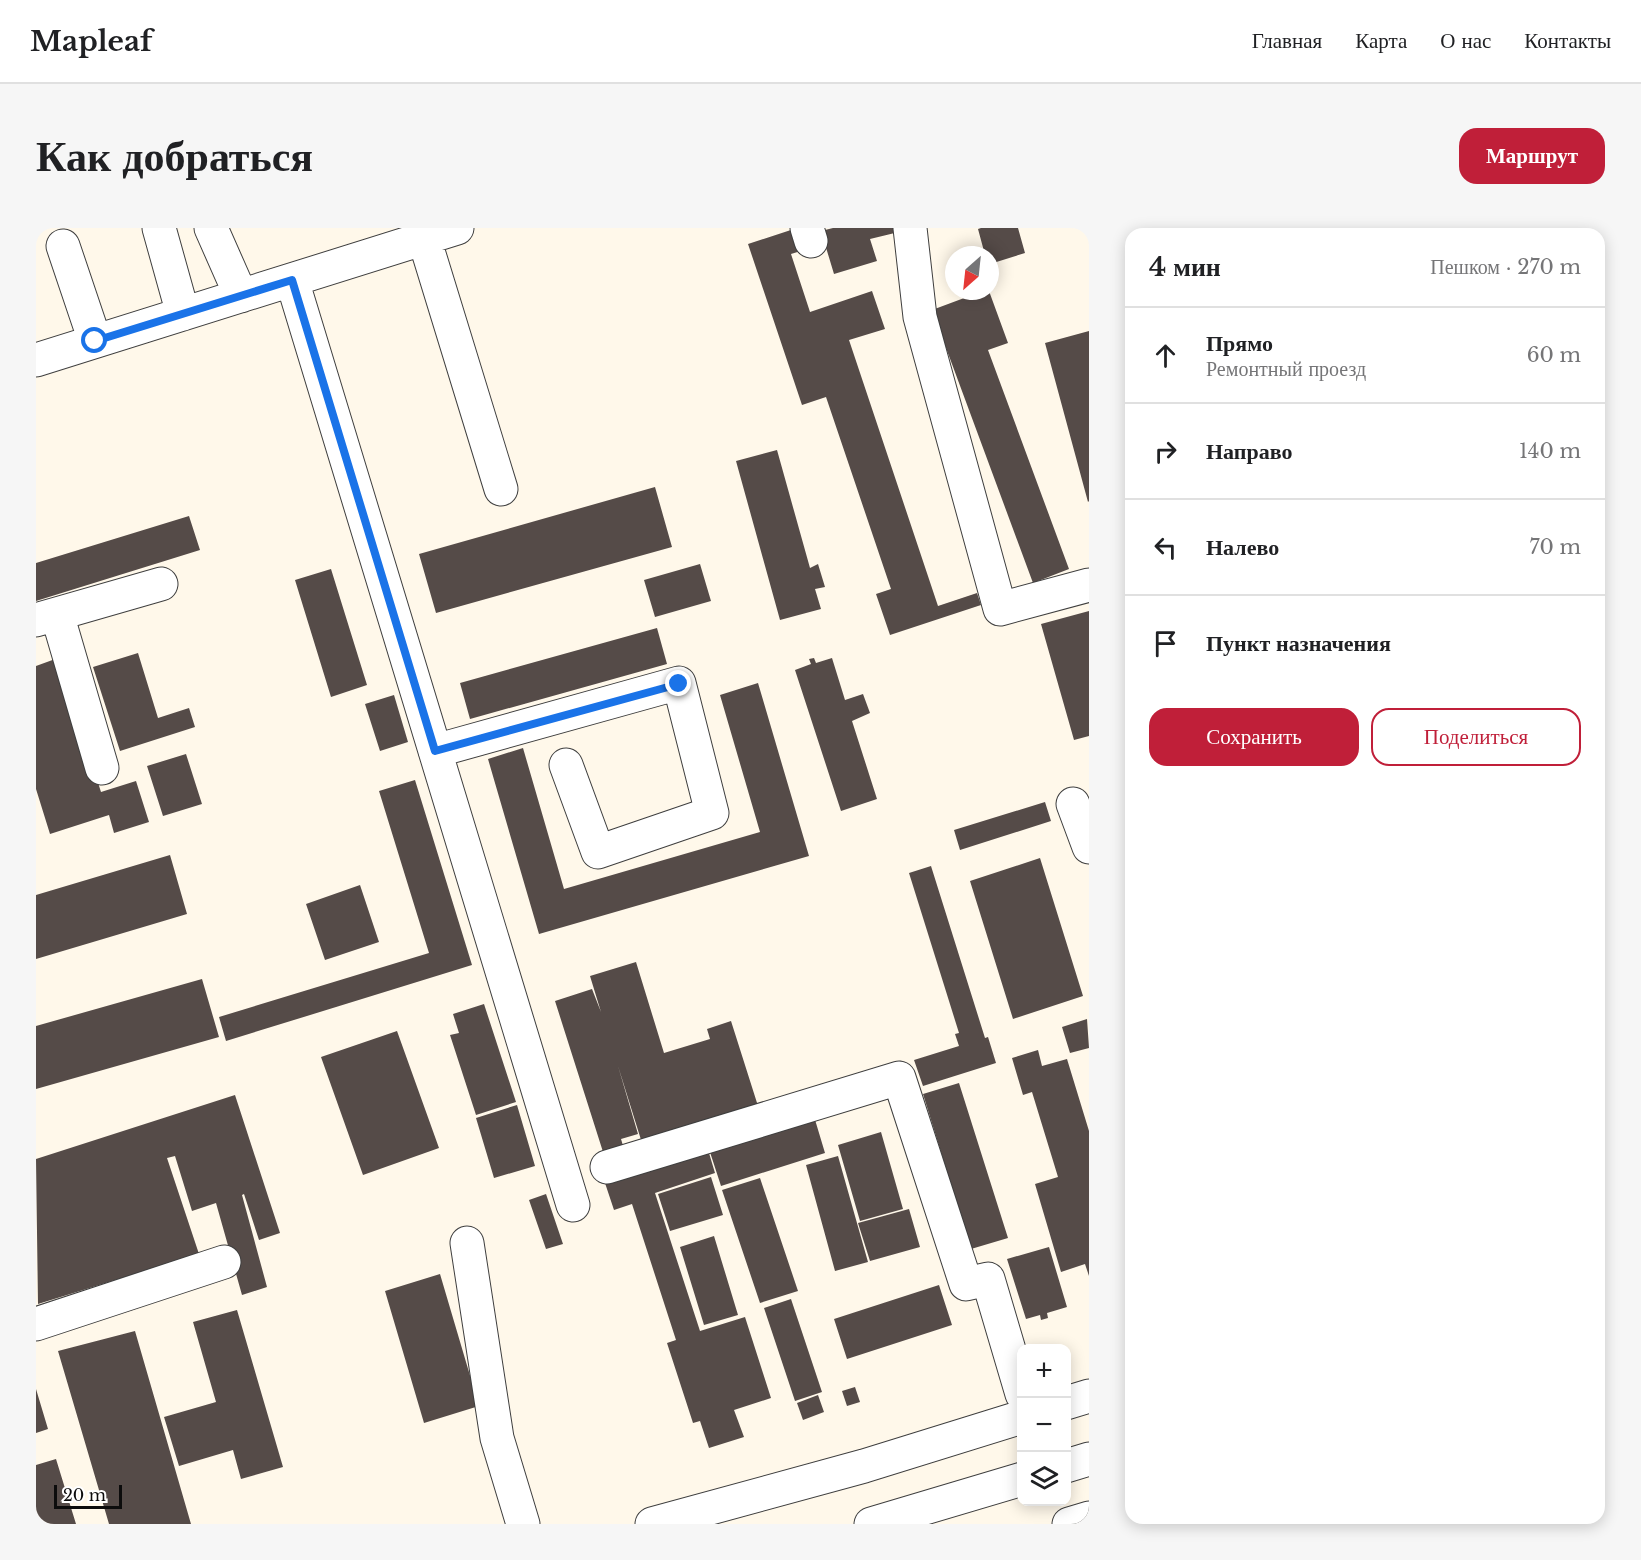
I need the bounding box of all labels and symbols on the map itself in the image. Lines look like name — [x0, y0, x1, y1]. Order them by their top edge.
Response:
north arrow — [945, 246, 999, 300]
route start — [81, 327, 107, 353]
route end — [665, 670, 691, 696]
scale bar — [54, 1482, 122, 1510]

